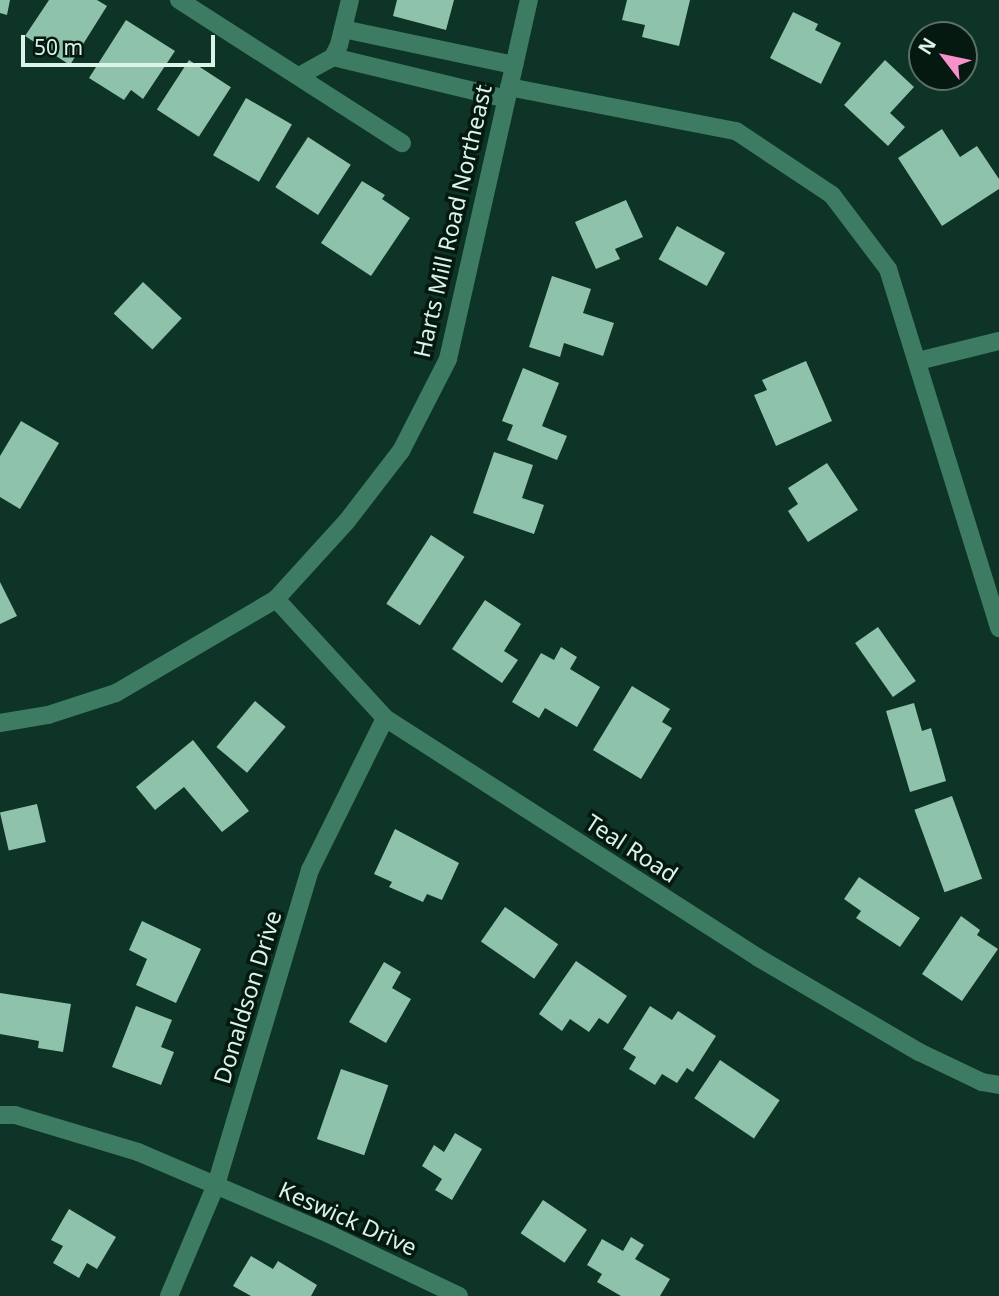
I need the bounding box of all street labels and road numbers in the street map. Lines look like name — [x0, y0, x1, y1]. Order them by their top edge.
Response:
street label: Harts Mill Road Northeast — [407, 82, 497, 360]
street label: Teal Road — [581, 808, 683, 888]
street label: Donaldson Drive — [208, 907, 286, 1087]
street label: Keswick Drive — [275, 1175, 421, 1261]

